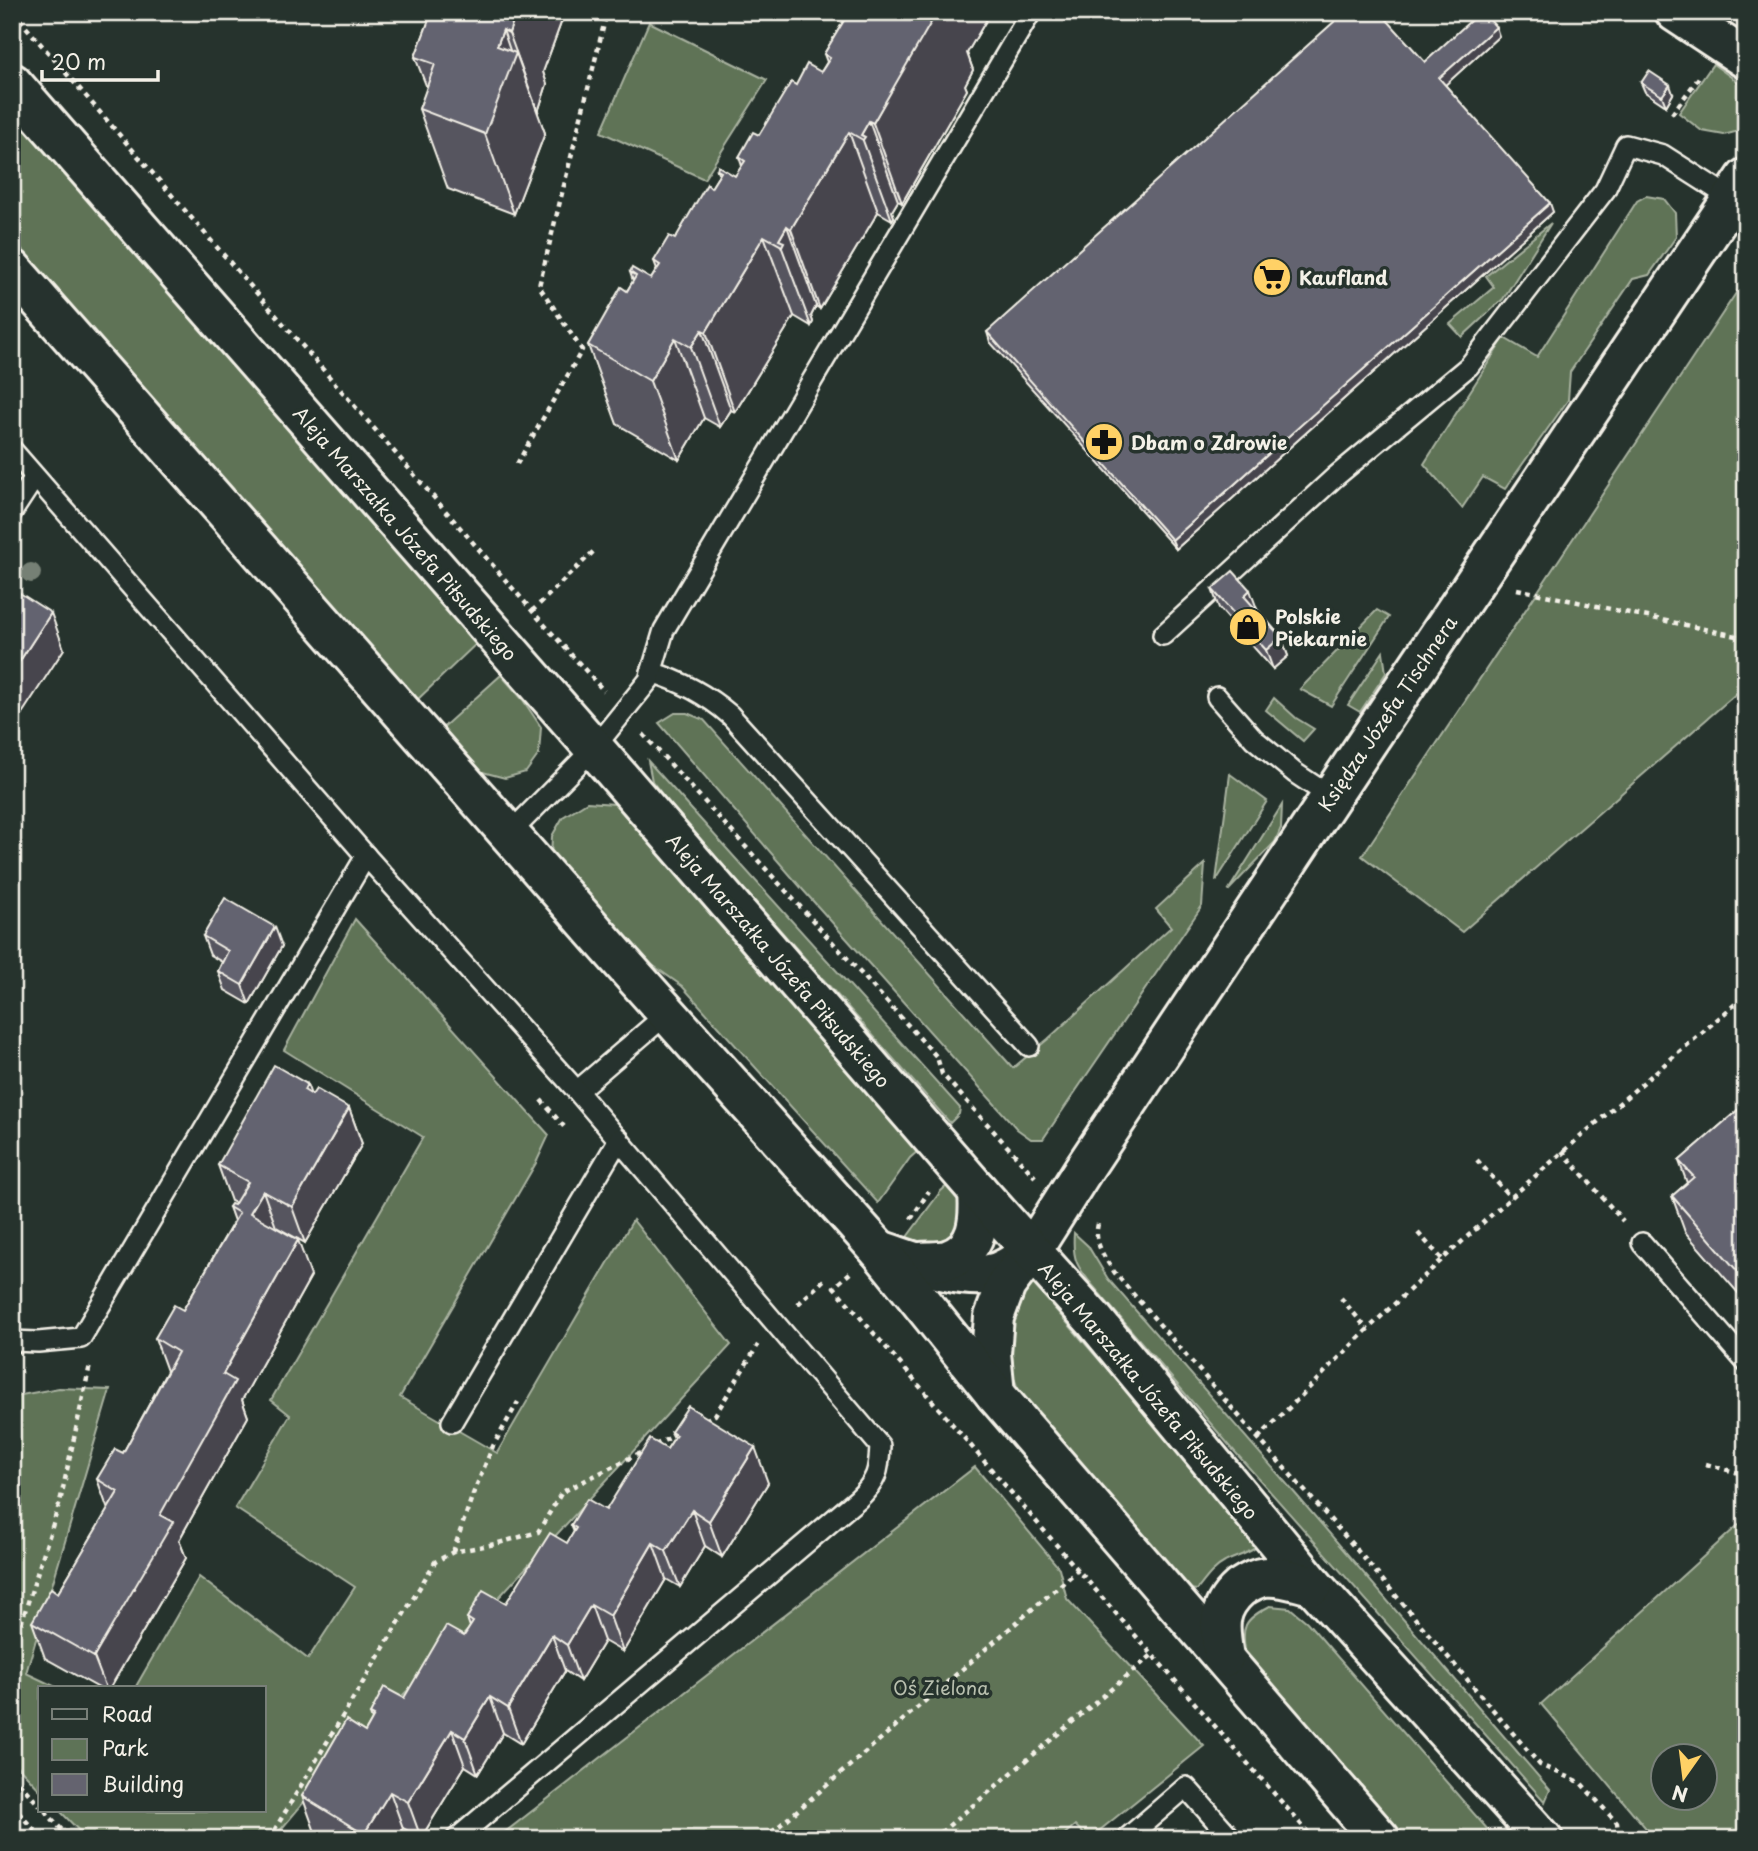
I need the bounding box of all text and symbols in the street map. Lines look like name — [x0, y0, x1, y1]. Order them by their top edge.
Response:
scale bar — [42, 38, 158, 82]
text: 20 m — [52, 45, 106, 77]
supermarket icon: Kaufland — [1251, 256, 1293, 298]
place label: Kaufland — [1299, 263, 1388, 291]
street label: Aleja Marszałka Józefa Piłsudskiego — [288, 400, 524, 666]
pharmacy icon: Dbam o Zdrowie — [1083, 421, 1125, 463]
place label: Dbam o Zdrowie — [1131, 428, 1287, 456]
place label: Polskie Piekarnie — [1275, 602, 1367, 652]
shop icon: Polskie Piekarnie — [1227, 606, 1269, 648]
street label: Księdza Józefa Tischnera — [1311, 609, 1463, 817]
street label: Aleja Marszałka Józefa Piłsudskiego — [661, 827, 897, 1093]
street label: Aleja Marszałka Józefa Piłsudskiego — [1033, 1255, 1265, 1525]
park label: Oś Zielona — [893, 1673, 989, 1701]
legend — [38, 1686, 266, 1812]
text: Road — [102, 1697, 153, 1729]
text: Park — [102, 1731, 149, 1763]
north arrow — [1650, 1742, 1720, 1812]
text: Building — [102, 1767, 184, 1799]
text: N — [1669, 1779, 1690, 1810]

